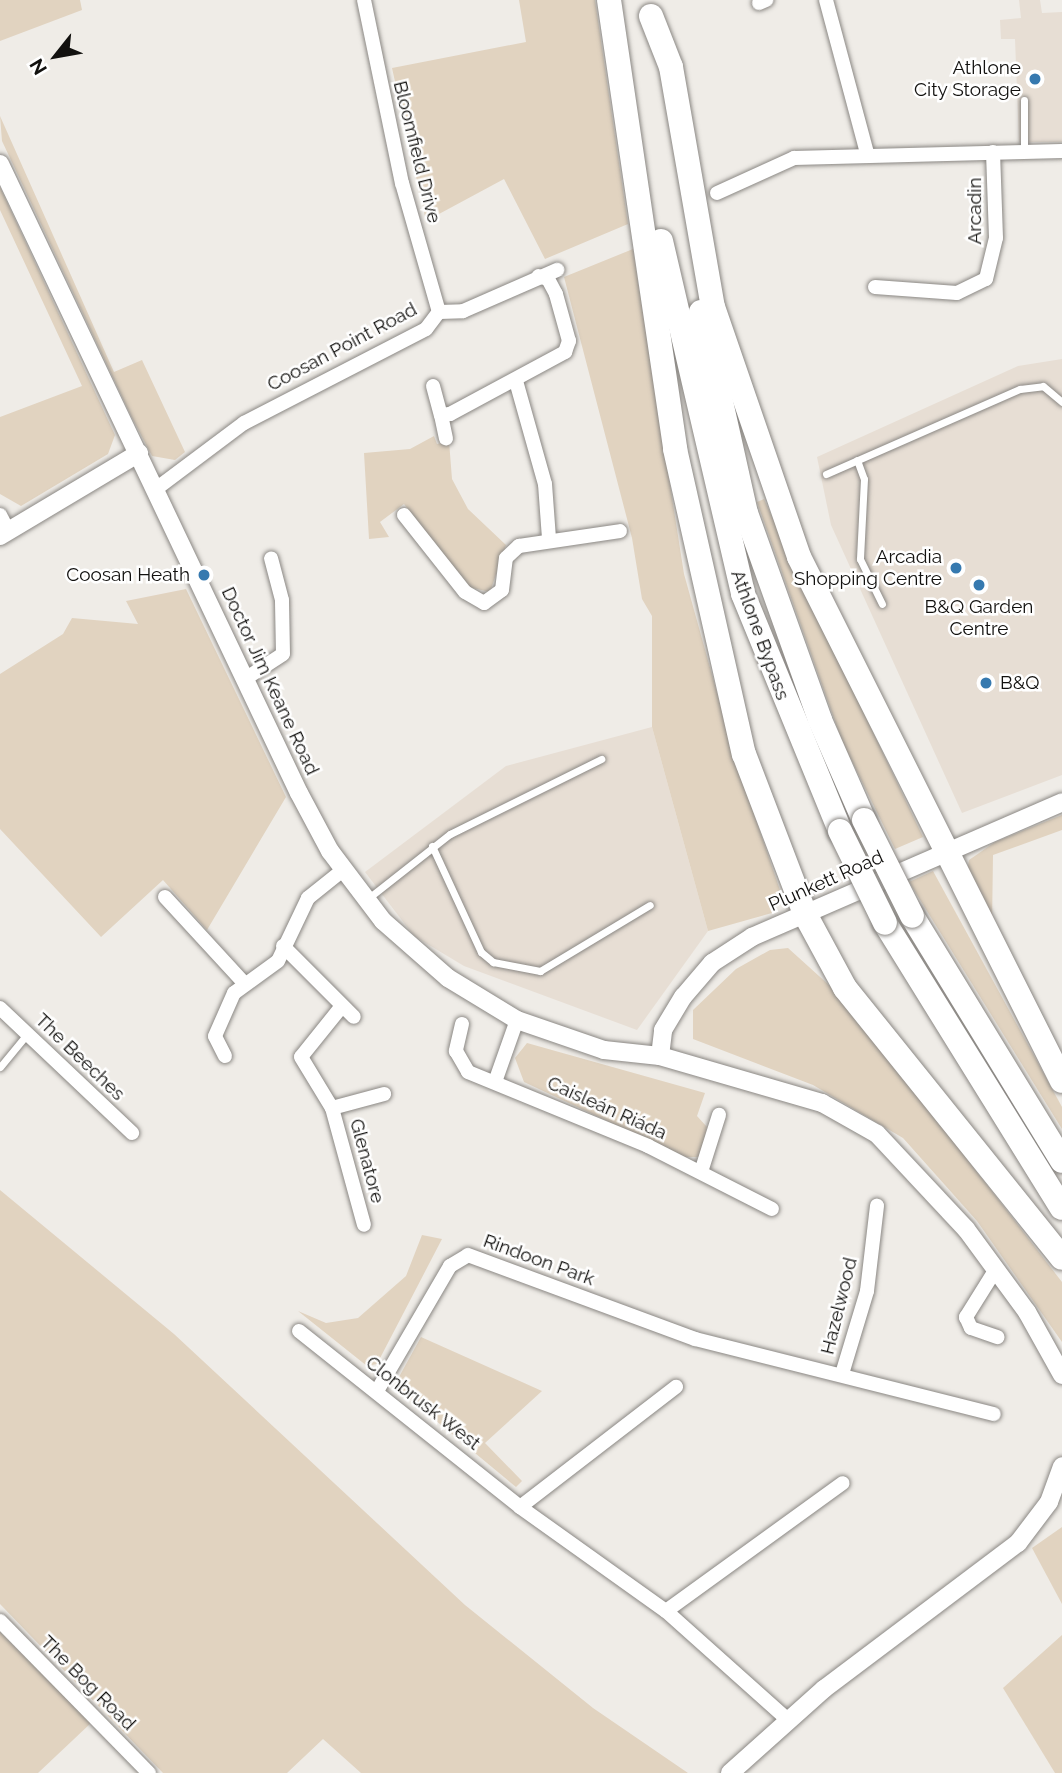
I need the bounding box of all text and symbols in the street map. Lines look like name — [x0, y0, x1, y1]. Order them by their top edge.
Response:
north arrow — [21, 21, 91, 91]
text: N — [25, 55, 51, 79]
place label: Athlone City Storage — [914, 57, 1021, 101]
marker: Athlone City Storage — [1027, 71, 1043, 87]
street label: Bloomfield Drive — [388, 79, 446, 225]
street label: Arcadin — [964, 177, 986, 245]
street label: Coosan Point Road — [263, 298, 421, 396]
place label: Arcadia Shopping Centre — [794, 546, 942, 590]
marker: Arcadia Shopping Centre — [948, 560, 964, 576]
place label: Coosan Heath — [66, 564, 190, 586]
marker: Coosan Heath — [196, 567, 212, 583]
street label: Athlone Bypass — [726, 567, 794, 703]
marker: B&Q Garden Centre — [971, 577, 987, 593]
street label: Doctor Jim Keane Road — [216, 583, 324, 779]
place label: B&Q Garden Centre — [925, 596, 1033, 640]
place label: B&Q — [1000, 672, 1040, 694]
marker: B&Q — [978, 675, 994, 691]
street label: Plunkett Road — [765, 846, 887, 916]
street label: The Beeches — [31, 1009, 129, 1105]
street label: Caisleán Riáda — [544, 1071, 670, 1145]
street label: Glenatore — [345, 1116, 389, 1206]
street label: Rindoon Park — [480, 1229, 598, 1291]
street label: Hazelwood — [816, 1255, 862, 1357]
street label: Clonbrusk West — [361, 1351, 485, 1455]
street label: The Bog Road — [36, 1631, 140, 1735]

